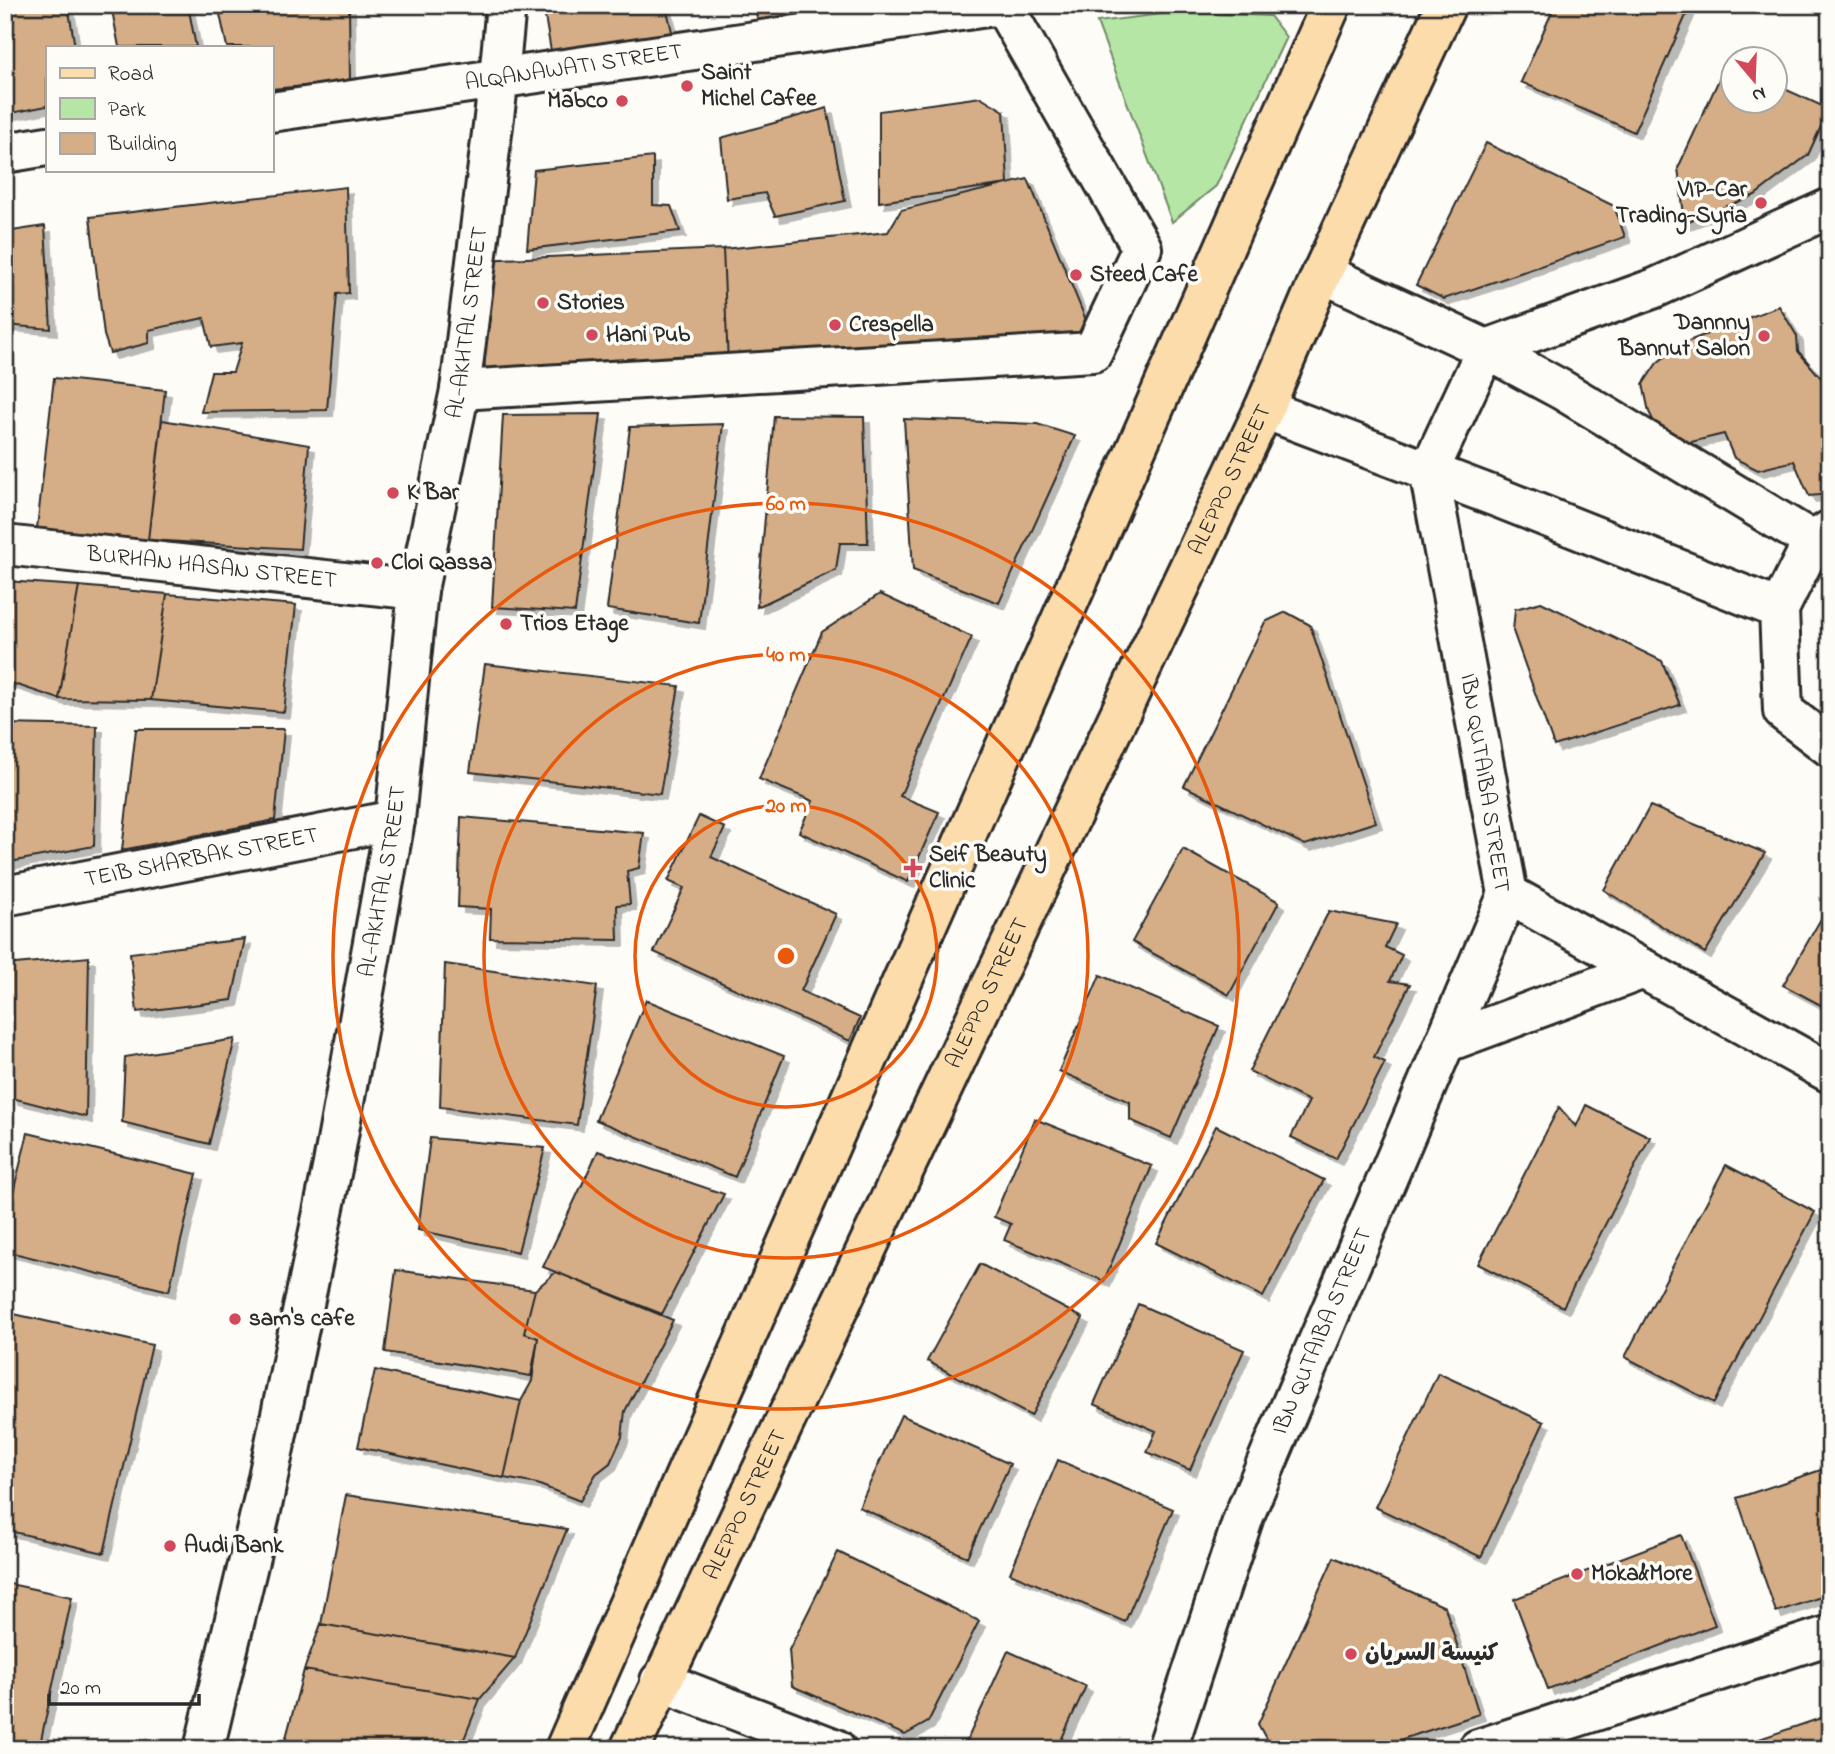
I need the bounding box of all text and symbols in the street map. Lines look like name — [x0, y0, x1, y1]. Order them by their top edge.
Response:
street label: ALQANAWATI STREET — [463, 35, 685, 100]
legend — [46, 46, 273, 172]
north arrow — [1720, 46, 1790, 116]
place label: Saint Michel Cafee — [701, 57, 817, 116]
text: Road — [108, 60, 154, 90]
marker: Saint Michel Cafee — [679, 78, 695, 94]
text: N — [1748, 79, 1769, 109]
place label: Mabco — [547, 85, 608, 118]
marker: Mabco — [614, 93, 630, 109]
text: Park — [108, 96, 147, 126]
text: Building — [107, 130, 177, 162]
place label: VIP-Car Trading-Syria — [1616, 174, 1748, 235]
marker: VIP-Car Trading-Syria — [1753, 195, 1769, 211]
street label: AL-AKHTAL STREET — [438, 225, 497, 422]
place label: Steed Cafe — [1090, 259, 1198, 292]
marker: Steed Cafe — [1068, 267, 1084, 283]
place label: Stories — [557, 287, 625, 320]
marker: Stories — [535, 295, 551, 311]
place label: Dannny Bannut Salon — [1618, 307, 1750, 366]
place label: Crespella — [849, 309, 934, 342]
marker: Crespella — [827, 317, 843, 333]
place label: Hani Pub — [606, 319, 691, 352]
marker: Hani Pub — [584, 327, 600, 343]
marker: Dannny Bannut Salon — [1756, 328, 1772, 344]
street label: ALEPPO STREET — [1181, 399, 1280, 561]
place label: K Bar — [407, 477, 460, 510]
marker: K Bar — [385, 485, 401, 501]
text: 60 m — [766, 490, 806, 520]
street label: BURHAN HASAN STREET — [84, 537, 338, 598]
place label: Cloi Qassa — [391, 547, 492, 580]
marker: Cloi Qassa — [369, 555, 385, 571]
place label: Trios Etage — [520, 608, 629, 643]
marker: Trios Etage — [498, 616, 514, 632]
text: 40 m — [766, 641, 806, 671]
street label: IBN QUTAIBA STREET — [1450, 671, 1518, 895]
street label: AL-AKHTAL STREET — [350, 784, 415, 980]
text: 20 m — [764, 792, 807, 822]
street label: TEIB SHARBAK STREET — [82, 819, 321, 897]
place label: Seif Beauty Clinic — [929, 839, 1047, 898]
marker: Seif Beauty Clinic — [903, 858, 923, 878]
street label: ALEPPO STREET — [938, 913, 1037, 1074]
centre of rings — [774, 944, 798, 968]
street label: IBN QUTAIBA STREET — [1264, 1223, 1381, 1440]
place label: sam's cafe — [249, 1303, 355, 1336]
marker: sam's cafe — [227, 1311, 243, 1327]
street label: ALEPPO STREET — [696, 1424, 795, 1586]
place label: Audi Bank — [184, 1530, 284, 1563]
marker: Audi Bank — [162, 1538, 178, 1554]
place label: Moka&More — [1591, 1558, 1693, 1591]
marker: Moka&More — [1569, 1566, 1585, 1582]
place label: كنيسة السريان — [1365, 1638, 1499, 1671]
marker: كنيسة السريان — [1343, 1646, 1359, 1662]
scale bar — [49, 1663, 200, 1707]
text: 20 m — [60, 1674, 101, 1704]

